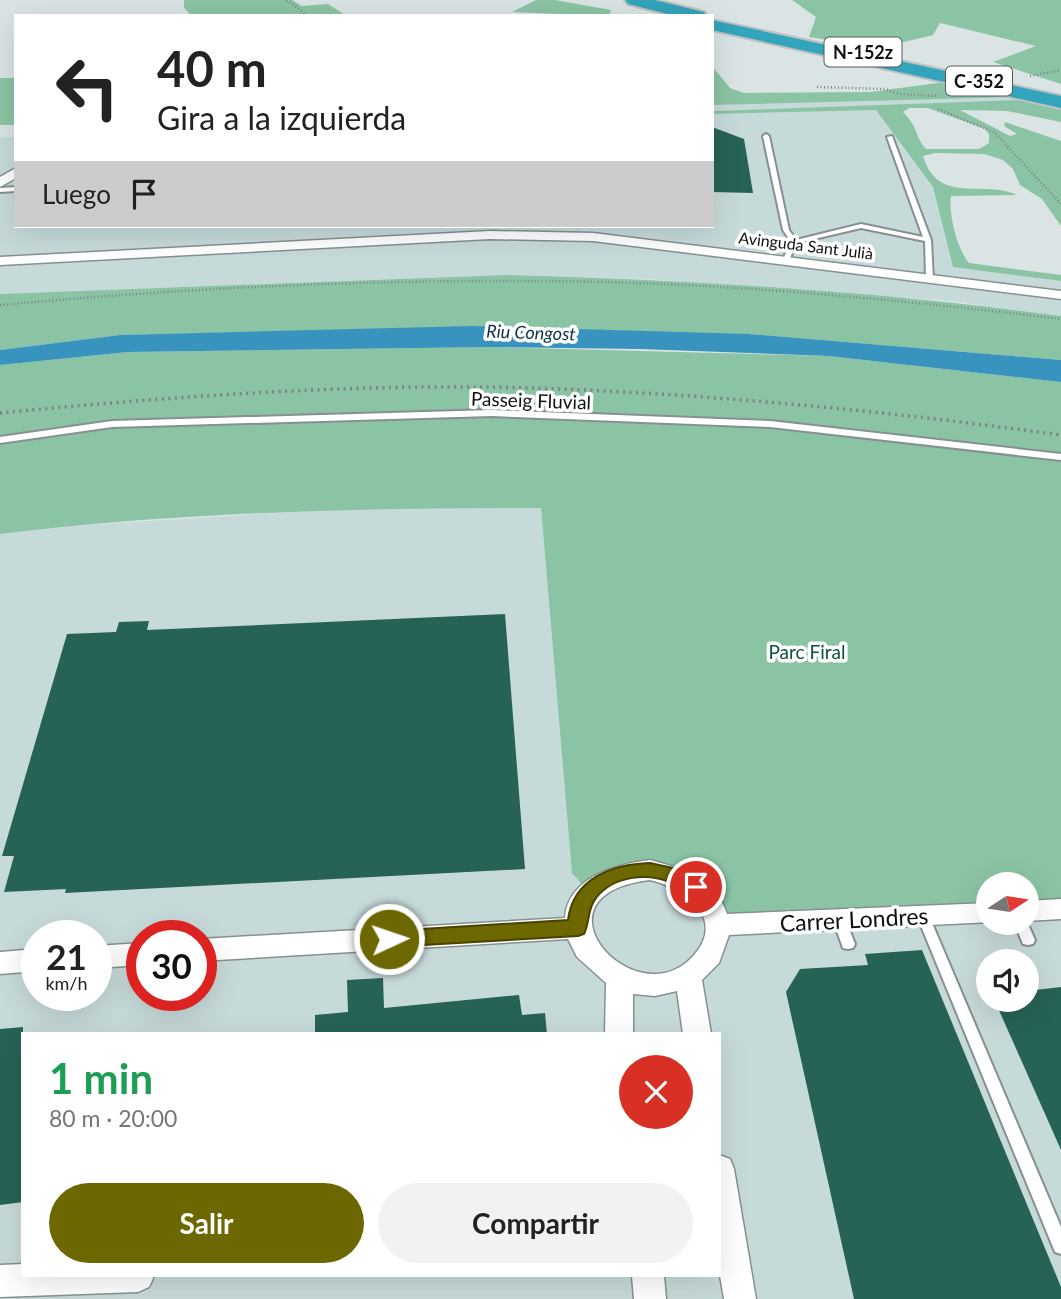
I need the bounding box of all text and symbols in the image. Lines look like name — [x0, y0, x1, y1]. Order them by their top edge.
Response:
road number: N-152z — [824, 38, 902, 66]
text: 40 m — [157, 39, 267, 97]
icon: left — [42, 42, 133, 133]
road number: C-352 — [946, 66, 1012, 96]
text: Gira a la izquierda — [157, 98, 406, 137]
icon: arrive — [125, 175, 163, 213]
text: Luego — [42, 178, 111, 210]
street label: Avinguda Sant Julià — [738, 227, 874, 263]
water label: Riu Congost — [486, 319, 577, 345]
street label: Passeig Fluvial — [470, 386, 592, 414]
park label: Parc Firal — [769, 640, 845, 663]
pin — [666, 857, 726, 917]
icon: arrive — [677, 868, 715, 906]
north arrow — [976, 872, 1040, 934]
map controls — [976, 872, 1039, 1012]
street label: Carrer Londres — [779, 901, 929, 937]
position arrow — [352, 902, 426, 976]
speed limit sign: 30 — [126, 920, 217, 1011]
text: 21 — [46, 935, 87, 977]
button: sound — [976, 949, 1039, 1012]
text: km/h — [45, 972, 88, 994]
text: 1 min — [49, 1053, 153, 1103]
button: close — [619, 1055, 693, 1129]
text: 80 m · 20:00 — [49, 1104, 177, 1132]
button: Salir — [49, 1183, 364, 1263]
button: Compartir — [378, 1183, 693, 1263]

